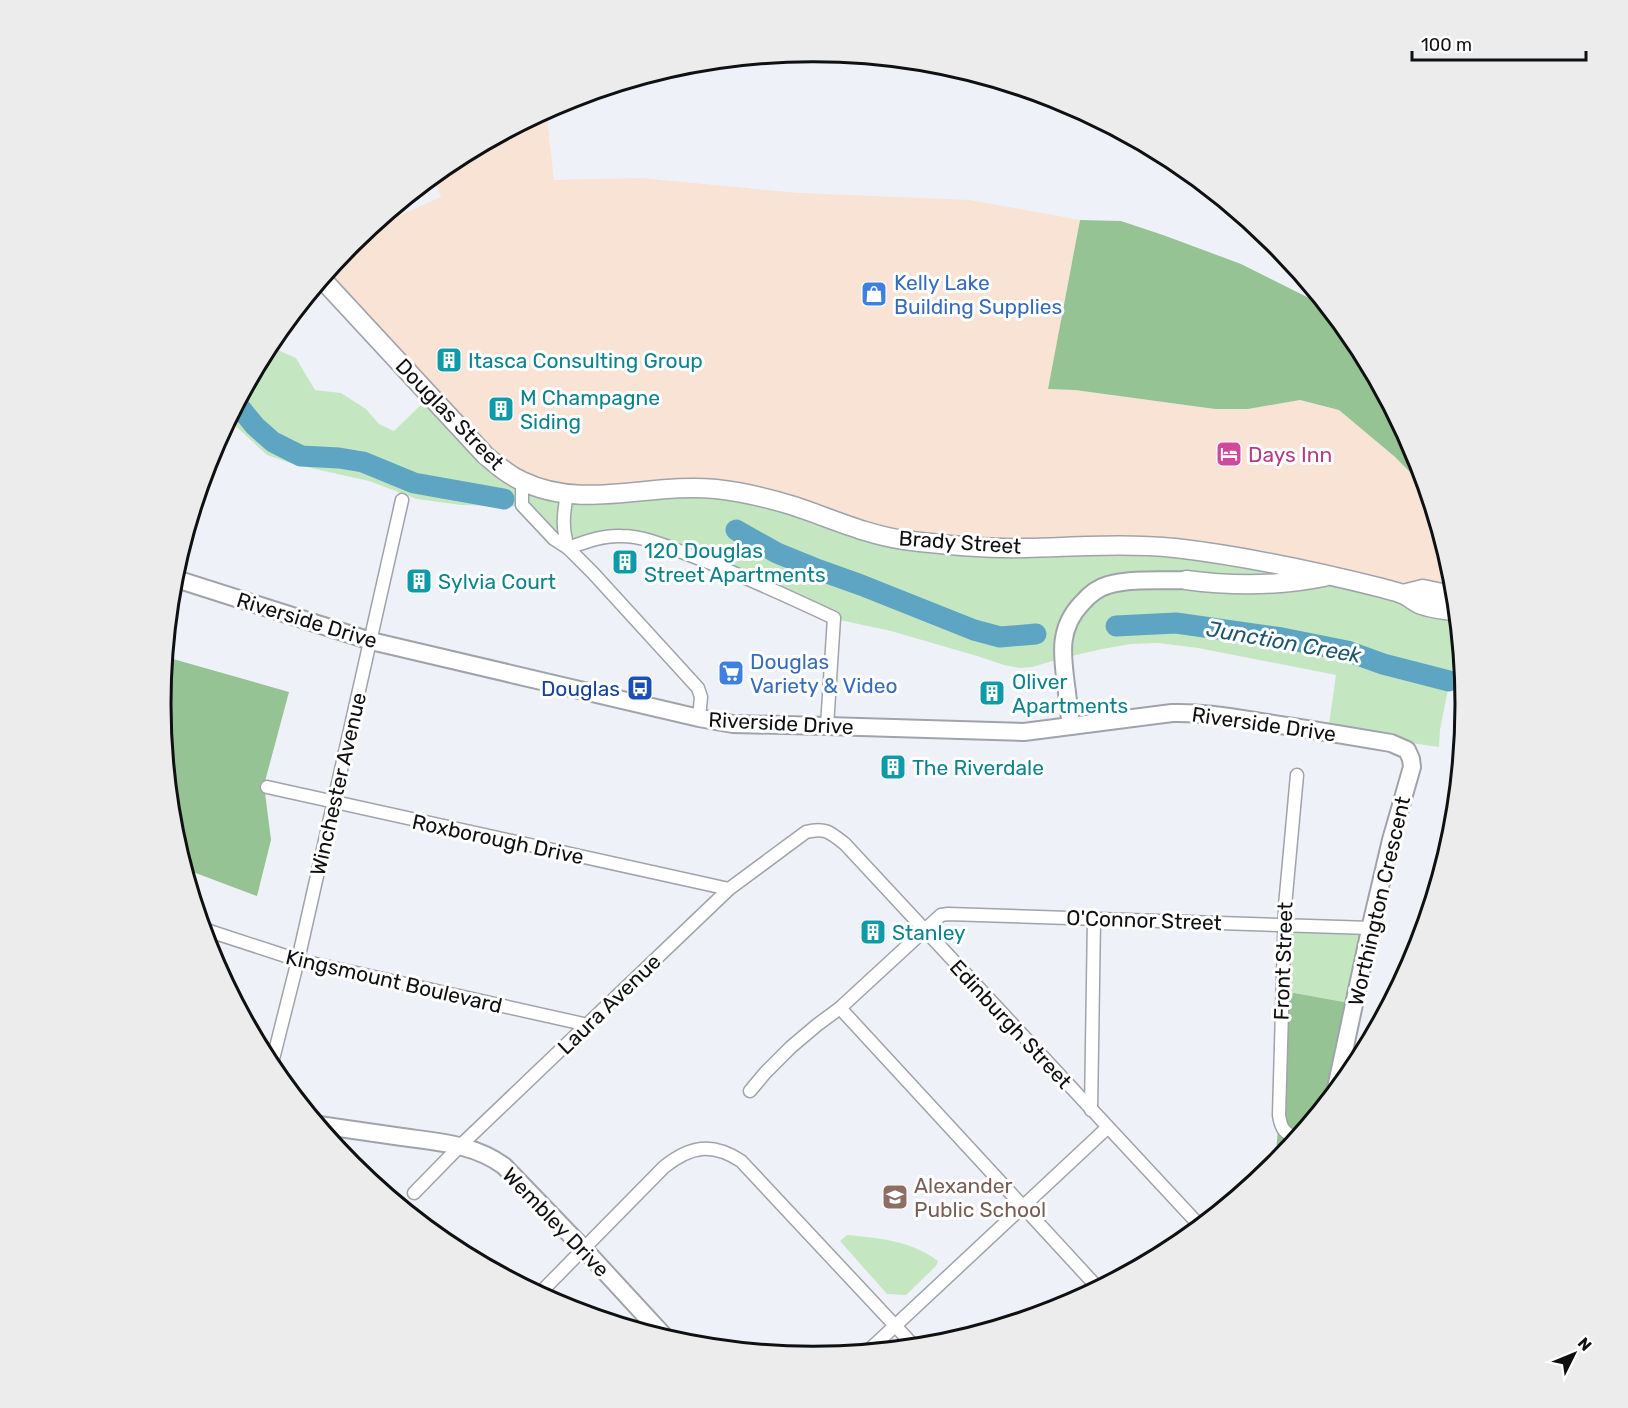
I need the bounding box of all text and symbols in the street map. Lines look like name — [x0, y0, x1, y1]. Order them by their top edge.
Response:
scale bar — [1412, 24, 1586, 62]
text: 100 m — [1421, 34, 1472, 56]
place label: Kelly Lake Building Supplies — [894, 270, 1062, 319]
shop icon: Kelly Lake Building Supplies — [859, 279, 889, 309]
building icon: Itasca Consulting Group — [434, 345, 464, 375]
place label: Itasca Consulting Group — [468, 348, 703, 373]
street label: Douglas Street — [391, 353, 509, 475]
place label: M Champagne Siding — [520, 385, 660, 434]
building icon: M Champagne Siding — [486, 394, 516, 424]
hotel icon: Days Inn — [1214, 439, 1244, 469]
place label: Days Inn — [1248, 442, 1332, 467]
street label: Brady Street — [898, 525, 1022, 559]
place label: 120 Douglas Street Apartments — [644, 538, 826, 587]
building icon: 120 Douglas Street Apartments — [610, 547, 640, 577]
building icon: Sylvia Court — [404, 566, 434, 596]
place label: Sylvia Court — [438, 569, 556, 594]
street label: Riverside Drive — [234, 587, 380, 653]
water label: Junction Creek — [1205, 615, 1364, 669]
place label: Douglas Variety & Video — [750, 649, 898, 698]
supermarket icon: Douglas Variety & Video — [716, 658, 746, 688]
place label: Oliver Apartments — [1012, 669, 1128, 718]
bus stop icon: Douglas — [625, 673, 655, 703]
place label: Douglas — [541, 676, 620, 701]
building icon: Oliver Apartments — [977, 678, 1007, 708]
street label: Winchester Avenue — [305, 690, 371, 878]
street label: Riverside Drive — [1190, 701, 1338, 747]
street label: Riverside Drive — [708, 707, 854, 739]
building icon: The Riverdale — [878, 752, 908, 782]
place label: The Riverdale — [912, 755, 1044, 780]
street label: Worthington Crescent — [1343, 794, 1415, 1008]
street label: Roxborough Drive — [410, 809, 586, 869]
street label: Front Street — [1268, 901, 1298, 1021]
street label: O'Connor Street — [1066, 905, 1222, 935]
building icon: Stanley — [858, 917, 888, 947]
place label: Stanley — [892, 920, 966, 945]
street label: Kingsmount Boulevard — [283, 944, 505, 1018]
street label: Laura Avenue — [552, 949, 666, 1059]
street label: Edinburgh Street — [945, 954, 1077, 1094]
street label: Wembley Drive — [498, 1162, 614, 1282]
place label: Alexander Public School — [914, 1173, 1046, 1222]
school or university icon: Alexander Public School — [880, 1182, 910, 1212]
north arrow — [1544, 1324, 1604, 1384]
text: N — [1574, 1333, 1595, 1355]

